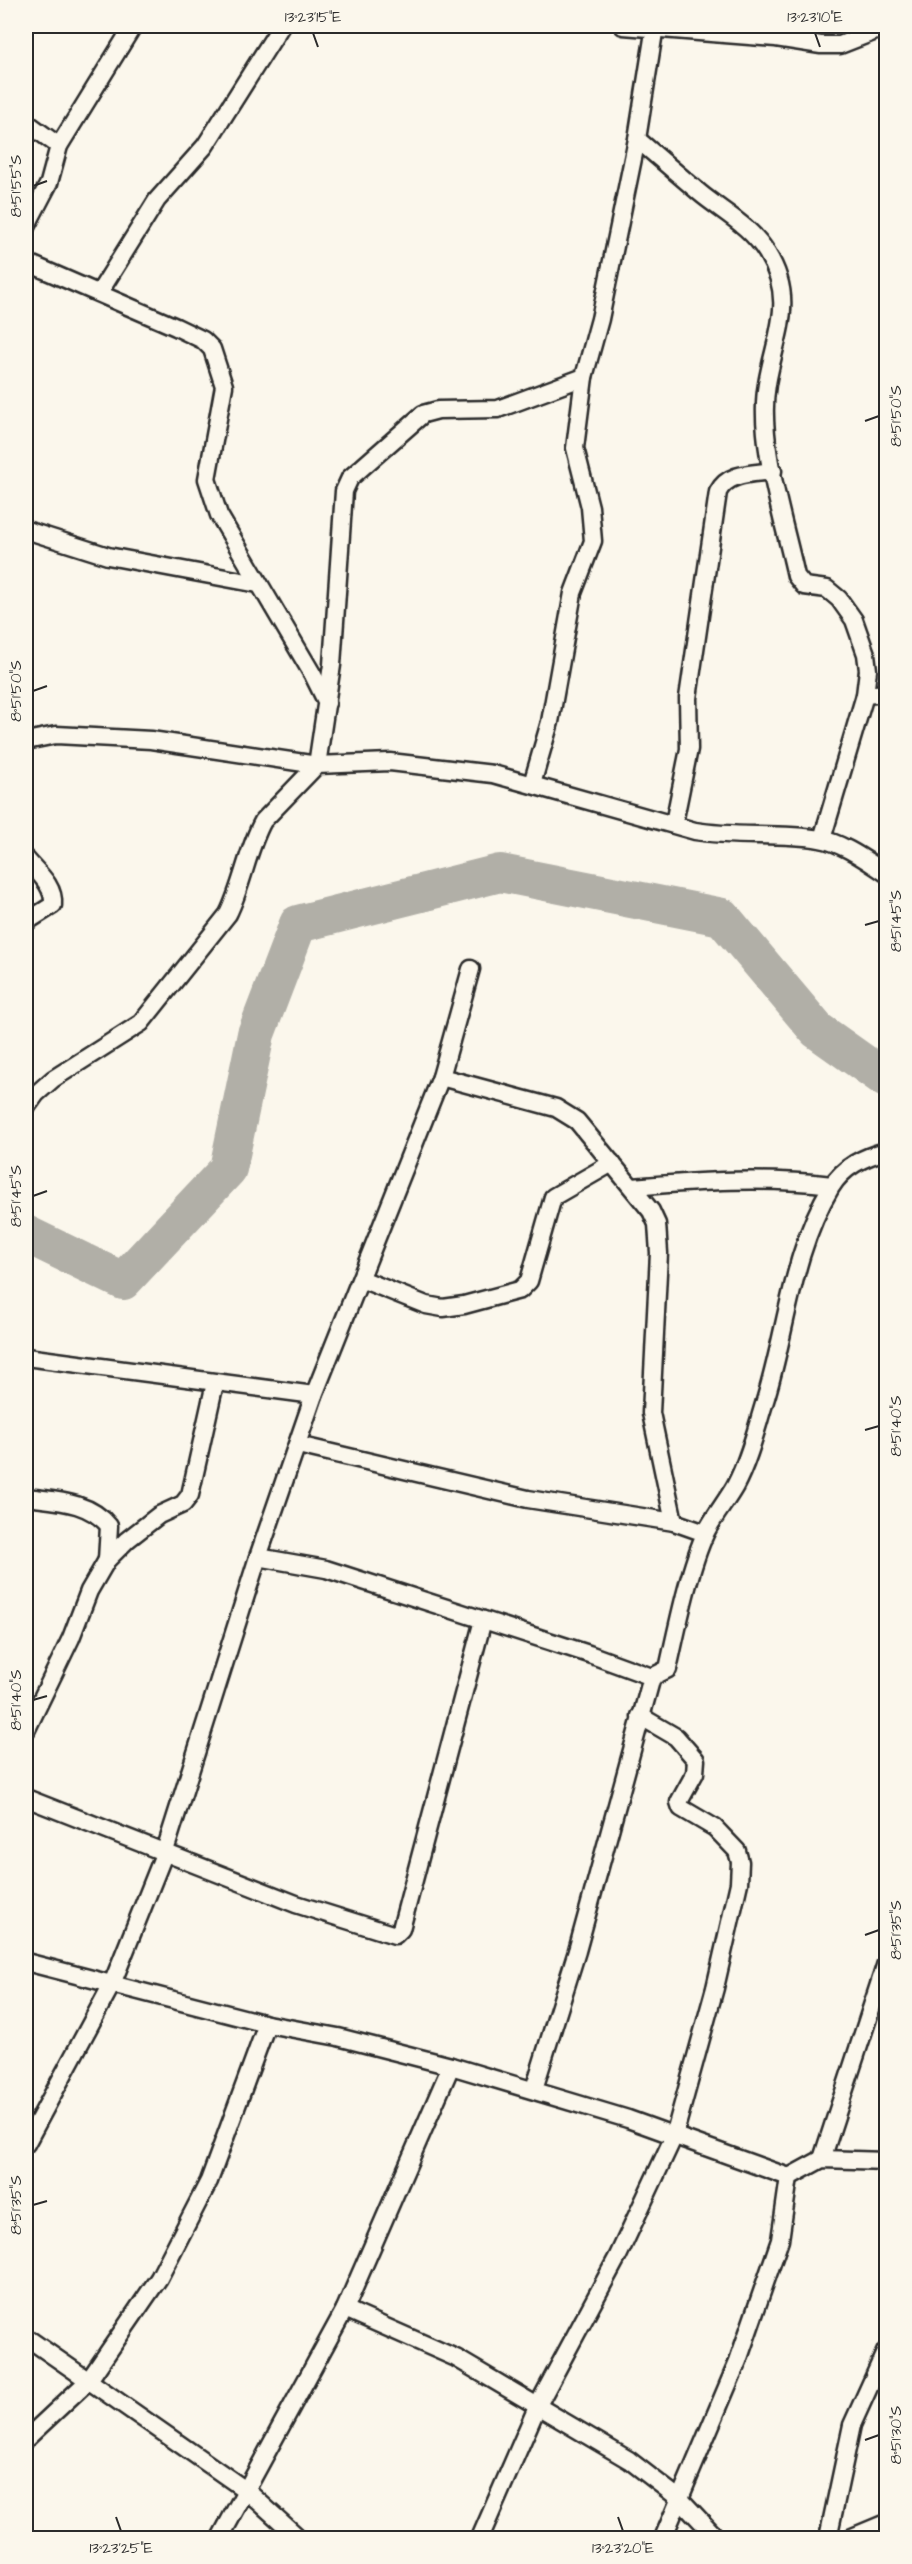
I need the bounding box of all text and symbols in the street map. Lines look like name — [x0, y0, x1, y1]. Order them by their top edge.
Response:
text: 13°23'15"E — [285, 7, 341, 28]
text: 13°23'10"E — [787, 7, 843, 28]
text: 8°51'55"S — [6, 154, 27, 217]
text: 8°51'50"S — [886, 385, 907, 447]
text: 8°51'50"S — [6, 660, 27, 722]
text: 8°51'45"S — [886, 890, 907, 952]
text: 8°51'45"S — [6, 1165, 27, 1227]
text: 8°51'40"S — [886, 1395, 907, 1456]
text: 8°51'40"S — [6, 1669, 27, 1730]
text: 8°51'35"S — [886, 1900, 907, 1960]
text: 8°51'35"S — [6, 2175, 27, 2235]
text: 8°51'30"S — [886, 2406, 907, 2464]
text: 13°23'25"E — [89, 2538, 153, 2559]
text: 13°23'20"E — [592, 2538, 654, 2559]

